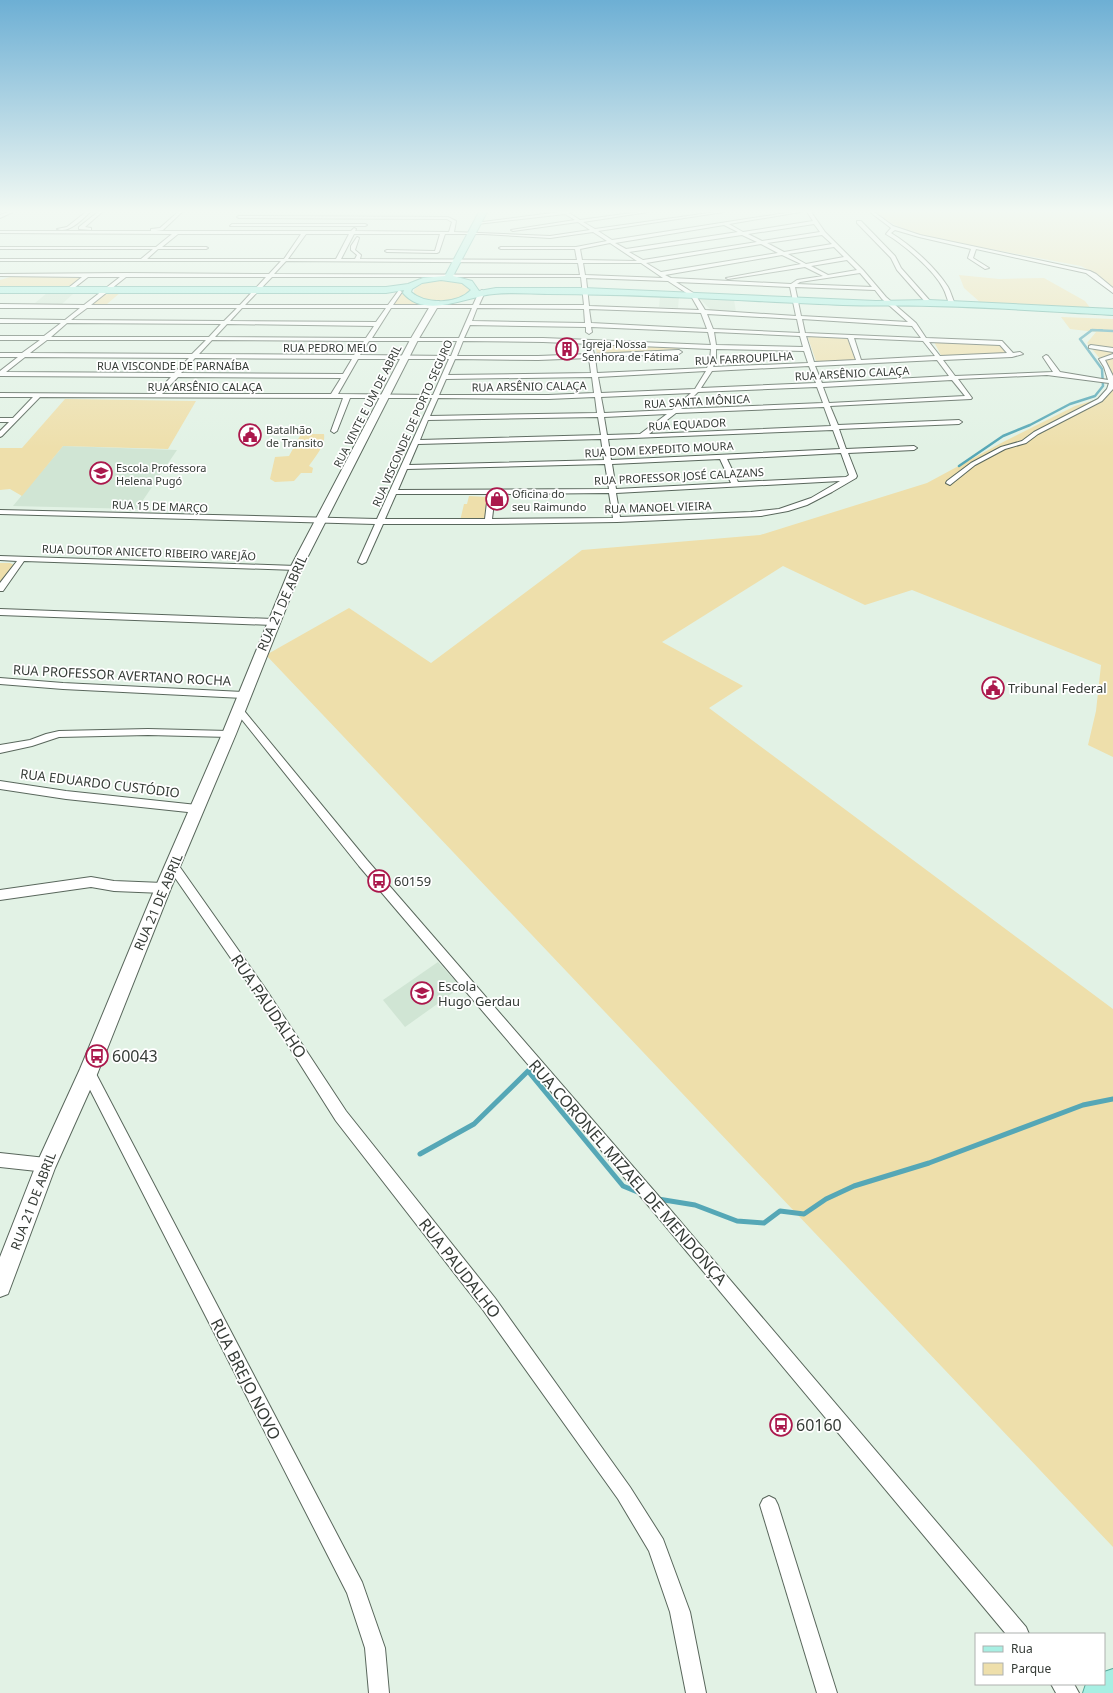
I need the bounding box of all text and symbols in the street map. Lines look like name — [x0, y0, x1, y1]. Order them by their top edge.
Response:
building icon: Igreja Nossa Senhora de Fátima — [554, 336, 580, 362]
place label: Igreja Nossa Senhora de Fátima — [582, 336, 679, 364]
street label: RUA VISCONDE DE PORTO SEGURO — [368, 337, 456, 509]
street label: RUA PEDRO MELO — [283, 340, 377, 355]
street label: RUA VINTE E UM DE ABRIL — [329, 342, 405, 470]
street label: RUA FARROUPILHA — [694, 348, 795, 368]
street label: RUA VISCONDE DE PARNAÍBA — [97, 358, 250, 373]
street label: RUA ARSÊNIO CALAÇA — [794, 362, 911, 383]
street label: RUA ARSÊNIO CALAÇA — [471, 377, 587, 395]
street label: RUA ARSÊNIO CALAÇA — [148, 379, 263, 394]
street label: RUA SANTA MÔNICA — [644, 391, 751, 411]
street label: RUA EQUADOR — [648, 414, 726, 434]
public building icon: Batalhão de Transito — [237, 422, 263, 448]
place label: Batalhão de Transito — [266, 422, 324, 450]
street label: RUA DOM EXPEDITO MOURA — [584, 438, 735, 460]
school or university icon: Escola Professora Helena Pugó — [88, 460, 114, 486]
place label: Escola Professora Helena Pugó — [116, 460, 207, 488]
street label: RUA PROFESSOR JOSÉ CALAZANS — [594, 464, 764, 488]
shop icon: Oficina do seu Raimundo — [484, 486, 510, 512]
place label: Oficina do seu Raimundo — [512, 486, 587, 514]
street label: RUA 15 DE MARÇO — [112, 497, 208, 515]
street label: RUA MANOEL VIEIRA — [604, 498, 713, 516]
street label: RUA DOUTOR ANICETO RIBEIRO VAREJÃO — [42, 541, 256, 563]
street label: RUA 21 DE ABRIL — [253, 552, 311, 654]
street label: RUA PROFESSOR AVERTANO ROCHA — [12, 660, 232, 690]
public building icon: Tribunal Federal — [980, 675, 1006, 701]
place label: Tribunal Federal — [1008, 679, 1107, 697]
street label: RUA EDUARDO CUSTÓDIO — [19, 764, 181, 802]
street label: RUA 21 DE ABRIL — [129, 851, 187, 953]
bus stop icon: 60159 — [366, 868, 392, 894]
place label: 60159 — [394, 872, 431, 890]
street label: RUA PAUDALHO — [226, 950, 312, 1062]
place label: Escola Hugo Gerdau — [438, 977, 520, 1010]
school or university icon: Escola Hugo Gerdau — [409, 980, 435, 1006]
bus stop icon: 60043 — [84, 1043, 110, 1069]
place label: 60043 — [112, 1045, 158, 1067]
street label: RUA CORONEL MIZAEL DE MENDONÇA — [524, 1055, 733, 1290]
street label: RUA 21 DE ABRIL — [6, 1149, 60, 1253]
street label: RUA PAUDALHO — [414, 1214, 506, 1322]
street label: RUA BREJO NOVO — [206, 1315, 286, 1443]
bus stop icon: 60160 — [768, 1412, 794, 1438]
place label: 60160 — [796, 1414, 842, 1436]
legend — [975, 1633, 1105, 1685]
text: Rua — [1011, 1640, 1033, 1657]
text: Parque — [1011, 1660, 1052, 1677]

